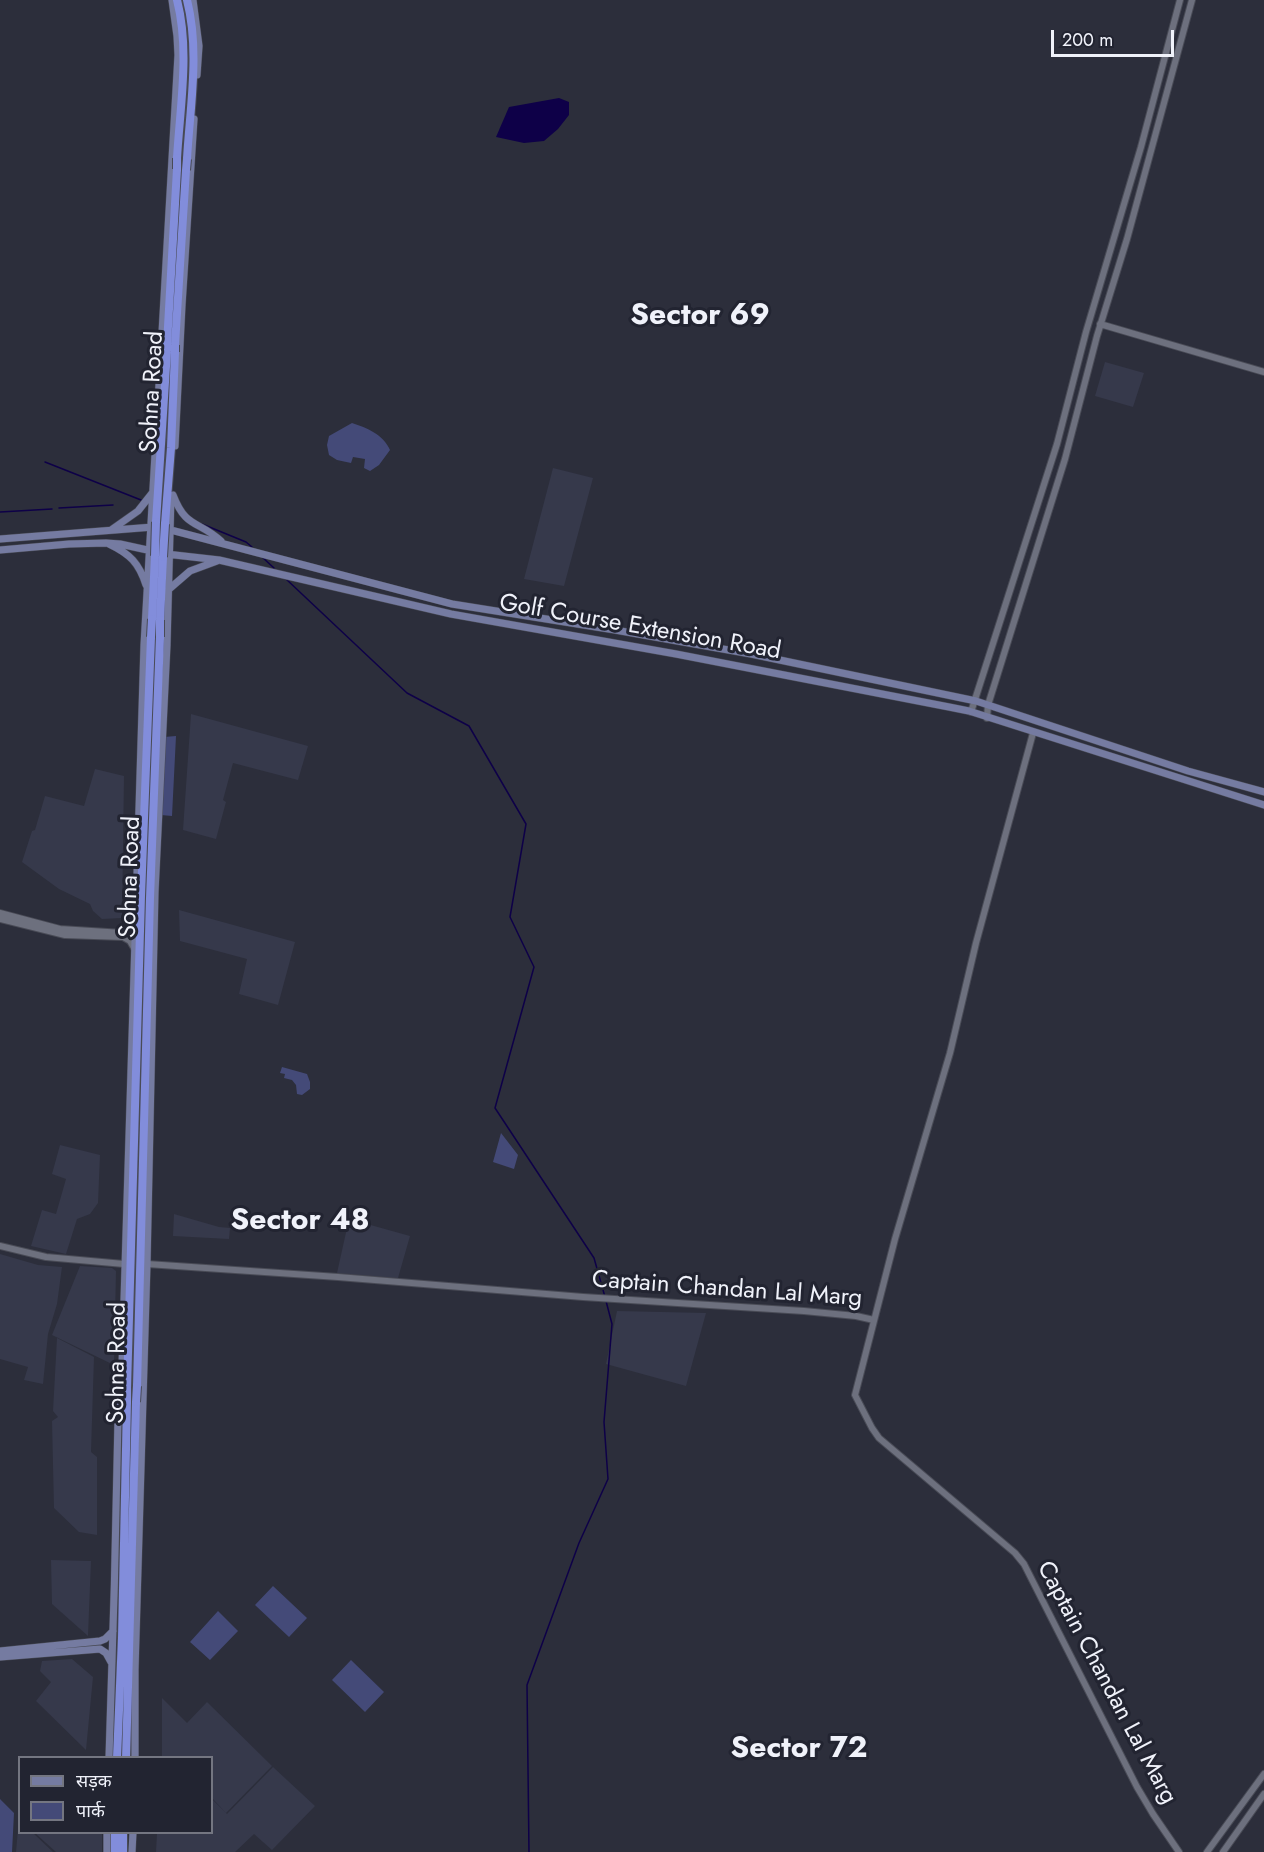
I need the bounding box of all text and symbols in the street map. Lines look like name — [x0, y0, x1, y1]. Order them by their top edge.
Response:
scale bar — [1054, 18, 1177, 56]
text: 200 m — [1062, 27, 1113, 53]
district label: Sector 69 — [630, 299, 770, 335]
street label: Sohna Road — [135, 330, 171, 454]
street label: Golf Course Extension Road — [497, 589, 783, 667]
street label: Sohna Road — [114, 816, 148, 938]
district label: Sector 48 — [230, 1204, 370, 1240]
street label: Captain Chandan Lal Marg — [591, 1266, 863, 1314]
street label: Sohna Road — [103, 1302, 133, 1424]
street label: Captain Chandan Lal Marg — [1030, 1557, 1182, 1809]
district label: Sector 72 — [730, 1732, 868, 1768]
legend — [18, 1756, 213, 1834]
text: सड़क — [76, 1768, 112, 1794]
text: पार्क — [76, 1798, 105, 1824]

